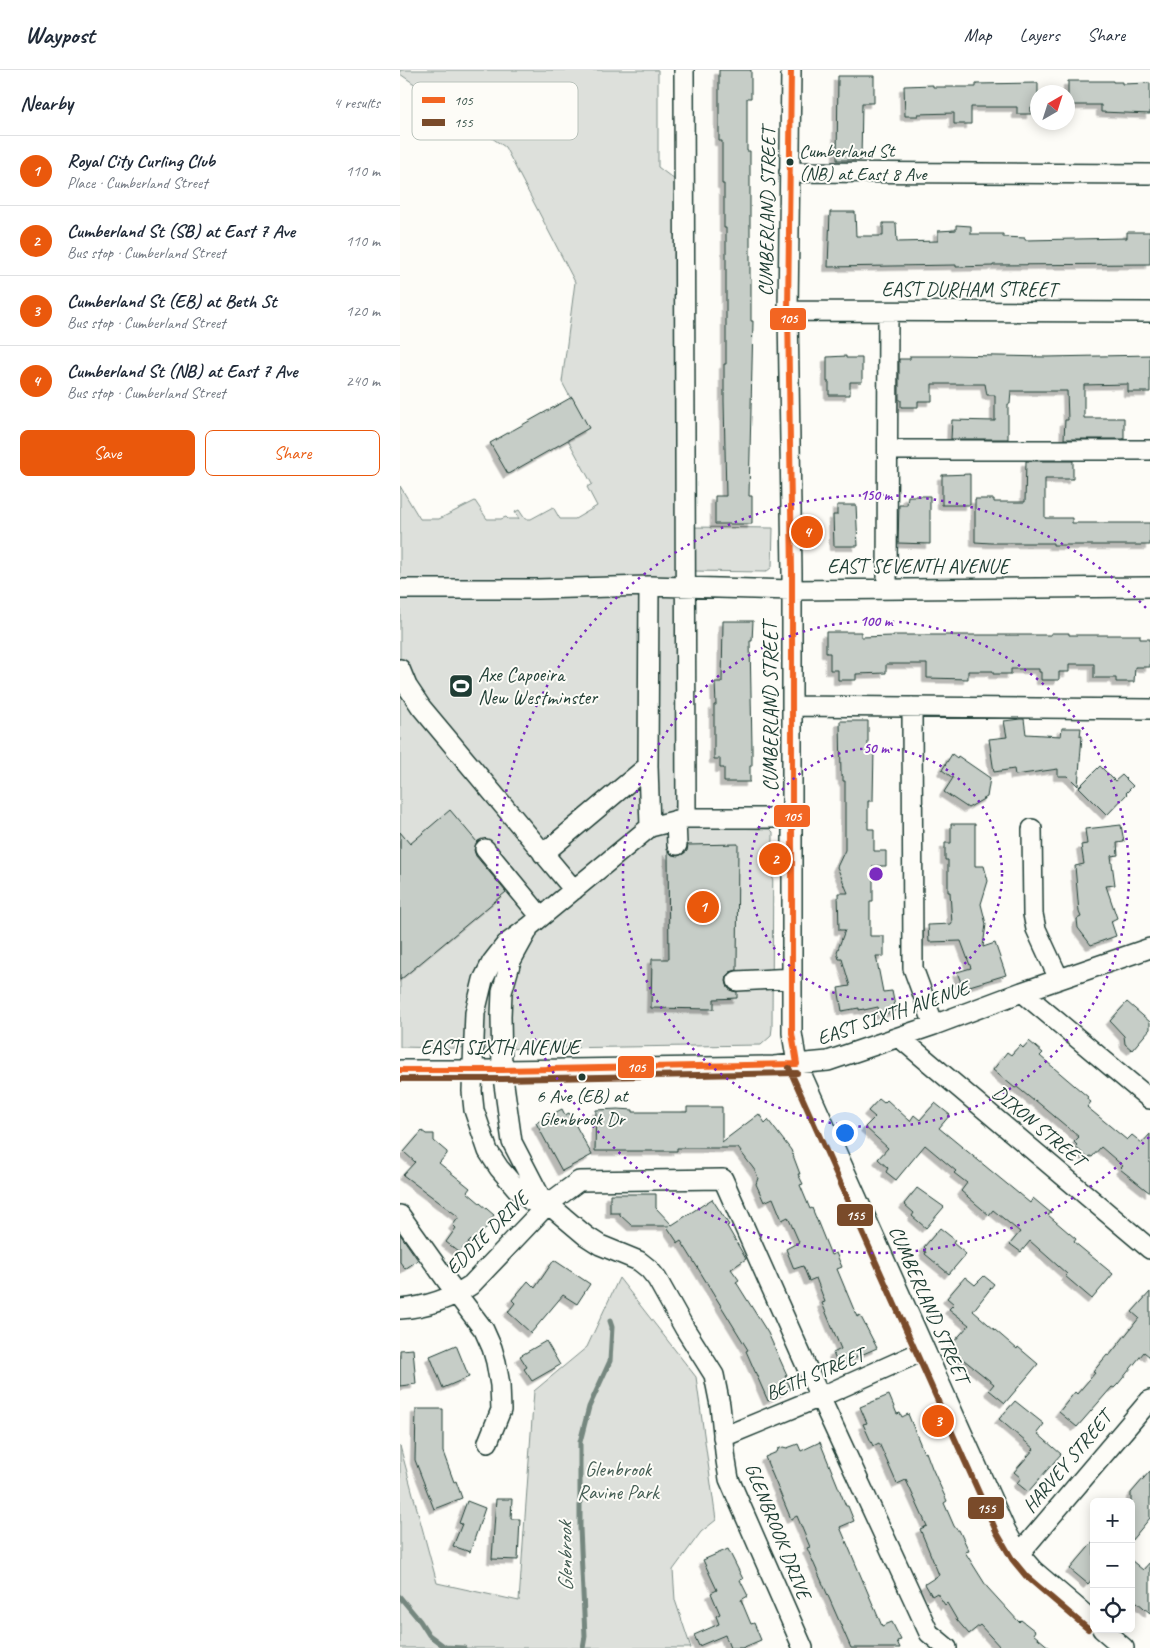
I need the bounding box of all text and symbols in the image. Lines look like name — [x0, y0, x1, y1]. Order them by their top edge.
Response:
text: Waypost — [25, 20, 95, 50]
text: Map — [964, 24, 992, 46]
text: Layers — [1020, 24, 1059, 46]
text: Share — [1087, 24, 1125, 46]
legend — [412, 82, 578, 140]
north arrow — [1030, 85, 1075, 130]
text: Nearby — [20, 90, 73, 116]
text: 105 — [454, 92, 474, 109]
text: 4 results — [333, 93, 380, 113]
text: 155 — [454, 114, 474, 131]
street label: CUMBERLAND STREET — [753, 122, 781, 297]
place label: Cumberland St (NB) at East 8 Ave — [799, 139, 928, 186]
text: Royal City Curling Club — [67, 149, 215, 173]
marker: Cumberland St (NB) at East 8 Ave — [785, 157, 795, 167]
text: 1 — [32, 161, 40, 181]
text: 110 m — [346, 161, 380, 181]
text: Place · Cumberland Street — [67, 173, 208, 193]
text: Cumberland St (SB) at East 7 Ave — [67, 219, 295, 243]
text: 2 — [32, 231, 40, 251]
text: 110 m — [346, 231, 380, 251]
text: Bus stop · Cumberland Street — [67, 243, 225, 263]
street label: EAST DURHAM STREET — [881, 277, 1060, 302]
text: Cumberland St (EB) at Beth St — [67, 289, 277, 313]
text: 3 — [32, 301, 40, 321]
text: 120 m — [346, 301, 380, 321]
line badge: 105 — [769, 307, 807, 331]
text: 105 — [779, 310, 799, 327]
text: Bus stop · Cumberland Street — [67, 313, 225, 333]
text: Cumberland St (NB) at East 7 Ave — [67, 359, 297, 383]
text: 4 — [32, 371, 40, 391]
text: 240 m — [346, 371, 380, 391]
text: Bus stop · Cumberland Street — [67, 383, 225, 403]
button: Save — [20, 430, 195, 476]
button: Share — [205, 430, 380, 476]
text: 150 m — [860, 486, 894, 505]
pin: 4 — [791, 513, 823, 551]
street label: EAST SEVENTH AVENUE — [827, 554, 1012, 579]
text: 100 m — [860, 612, 894, 631]
street label: CUMBERLAND STREET — [758, 618, 783, 792]
place label: Axe Capoeira New Westminster — [478, 662, 599, 710]
sports icon: Axe Capoeira New Westminster — [448, 673, 474, 699]
text: 50 m — [863, 739, 890, 758]
line badge: 105 — [773, 804, 811, 828]
text: 105 — [783, 808, 803, 825]
pin: 2 — [759, 840, 791, 878]
centre of rings — [867, 865, 885, 883]
pin: 1 — [687, 888, 719, 926]
street label: EAST SIXTH AVENUE — [814, 975, 974, 1051]
street label: EAST SIXTH AVENUE — [421, 1035, 582, 1060]
line badge: 105 — [617, 1055, 655, 1079]
text: 105 — [627, 1059, 647, 1076]
marker: 6 Ave (EB) at Glenbrook Dr — [577, 1072, 587, 1082]
street label: DIXON STREET — [987, 1080, 1094, 1175]
place label: 6 Ave (EB) at Glenbrook Dr — [536, 1084, 629, 1131]
your location — [832, 1120, 858, 1146]
street label: EDDIE DRIVE — [440, 1184, 536, 1280]
line badge: 155 — [836, 1203, 874, 1227]
text: 155 — [846, 1207, 866, 1224]
street label: CUMBERLAND STREET — [883, 1222, 977, 1391]
street label: BETH STREET — [762, 1340, 872, 1406]
pin: 3 — [922, 1402, 954, 1440]
street label: HARVEY STREET — [1017, 1402, 1120, 1518]
park label: Glenbrook Ravine Park — [577, 1457, 660, 1505]
street label: GLENBROOK DRIVE — [739, 1459, 818, 1605]
line badge: 155 — [967, 1496, 1005, 1520]
map controls — [1090, 1498, 1135, 1633]
button: + — [1090, 1498, 1135, 1543]
text: 155 — [977, 1500, 997, 1517]
water label: Glenbrook — [551, 1519, 579, 1592]
button: − — [1090, 1543, 1135, 1588]
button: locate — [1090, 1588, 1135, 1633]

